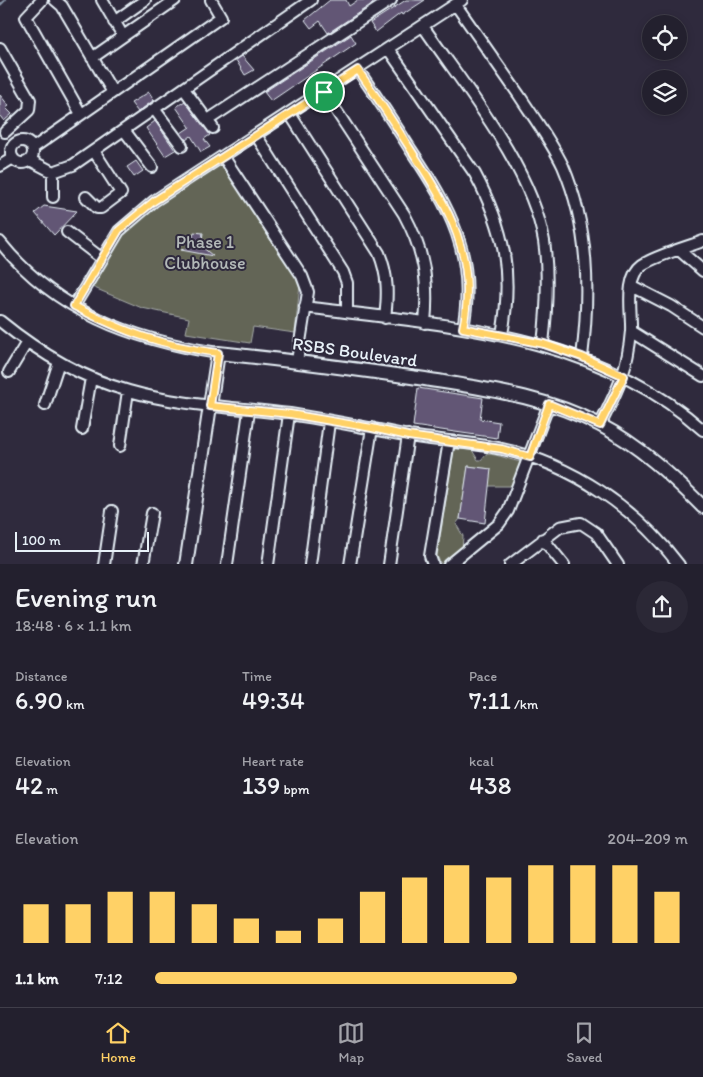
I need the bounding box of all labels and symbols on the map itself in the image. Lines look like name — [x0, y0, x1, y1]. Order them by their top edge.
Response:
pin — [303, 71, 345, 113]
park label: Phase 1 Clubhouse — [164, 231, 246, 274]
street label: RSBS Boulevard — [291, 332, 419, 372]
scale bar — [15, 530, 149, 553]

